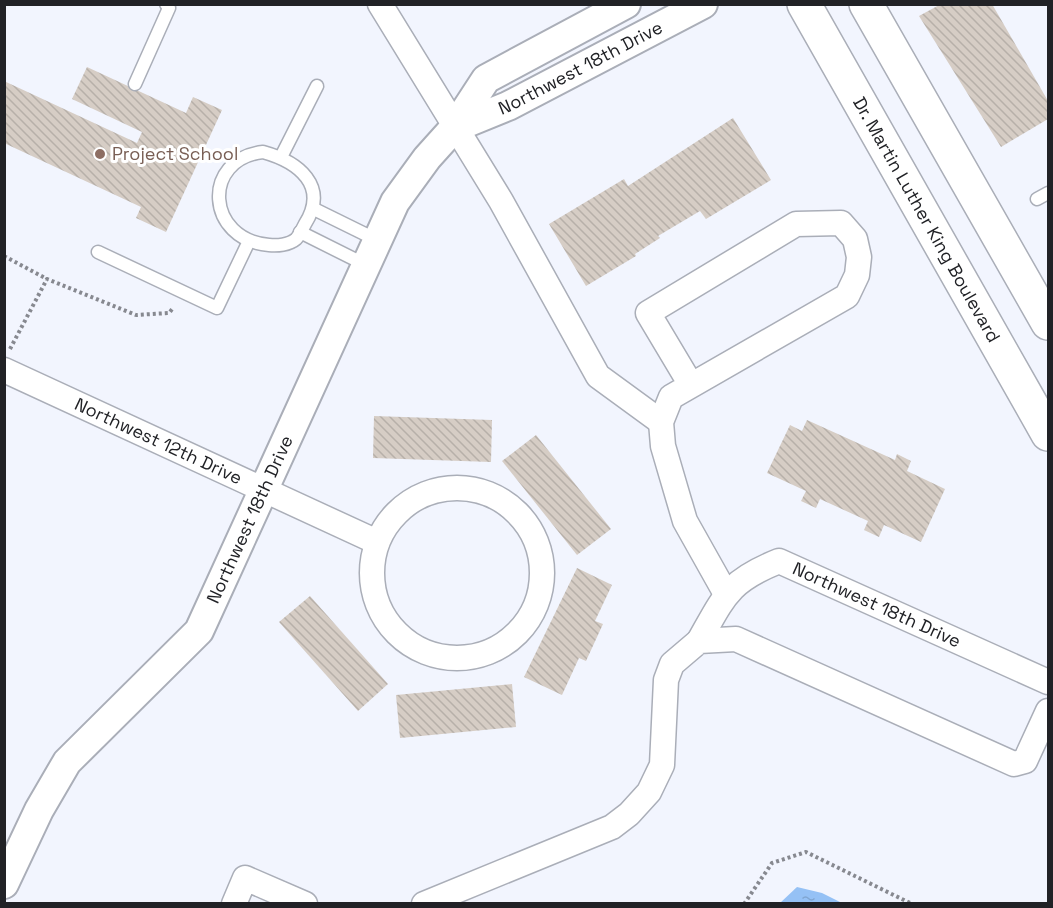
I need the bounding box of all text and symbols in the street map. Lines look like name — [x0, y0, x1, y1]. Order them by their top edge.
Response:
street label: Northwest 18th Drive — [495, 15, 666, 120]
street label: Dr. Martin Luther King Boulevard — [848, 93, 1006, 346]
place label: Project School — [112, 142, 238, 165]
marker: Project School — [93, 147, 107, 161]
street label: Northwest 12th Drive — [71, 392, 246, 489]
street label: Northwest 18th Drive — [201, 432, 298, 607]
street label: Northwest 18th Drive — [789, 557, 965, 652]

